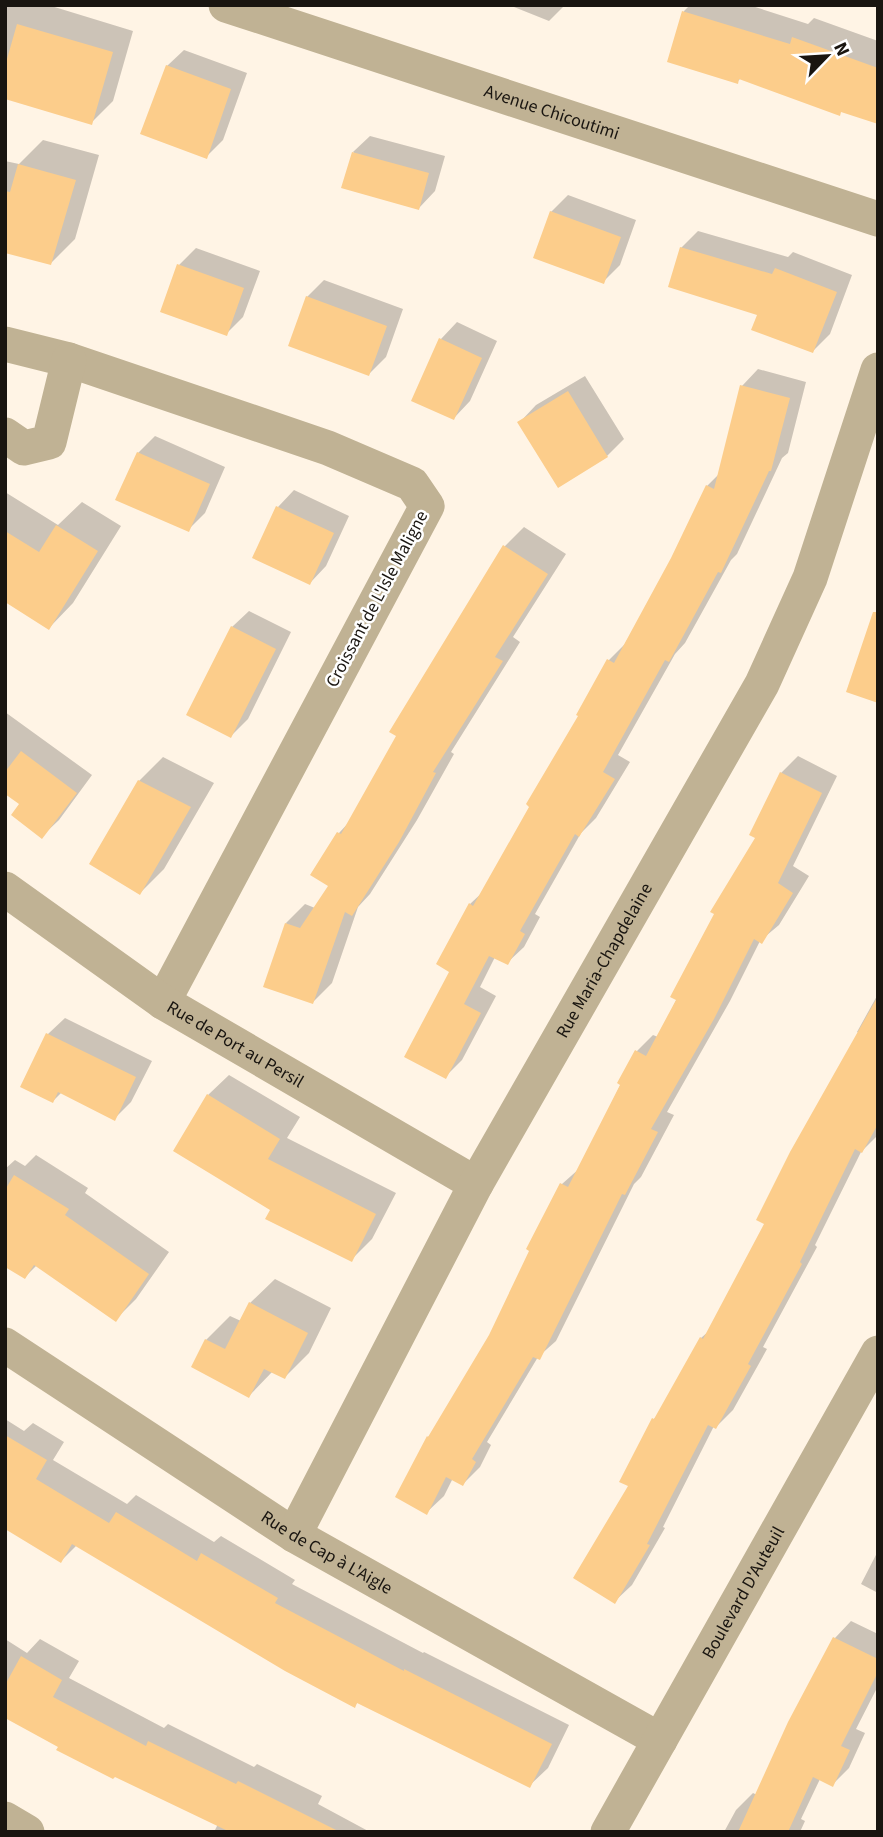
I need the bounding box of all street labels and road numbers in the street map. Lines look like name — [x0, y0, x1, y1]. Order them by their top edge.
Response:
street label: Avenue Chicoutimi — [481, 78, 623, 146]
street label: Croissant de L'Isle Maligne — [320, 506, 434, 692]
street label: Rue Maria-Chapdelaine — [550, 878, 658, 1043]
street label: Rue de Port au Persil — [162, 994, 308, 1094]
street label: Rue de Cap à L'Aigle — [256, 1504, 397, 1600]
street label: Boulevard D'Auteuil — [696, 1522, 790, 1663]

